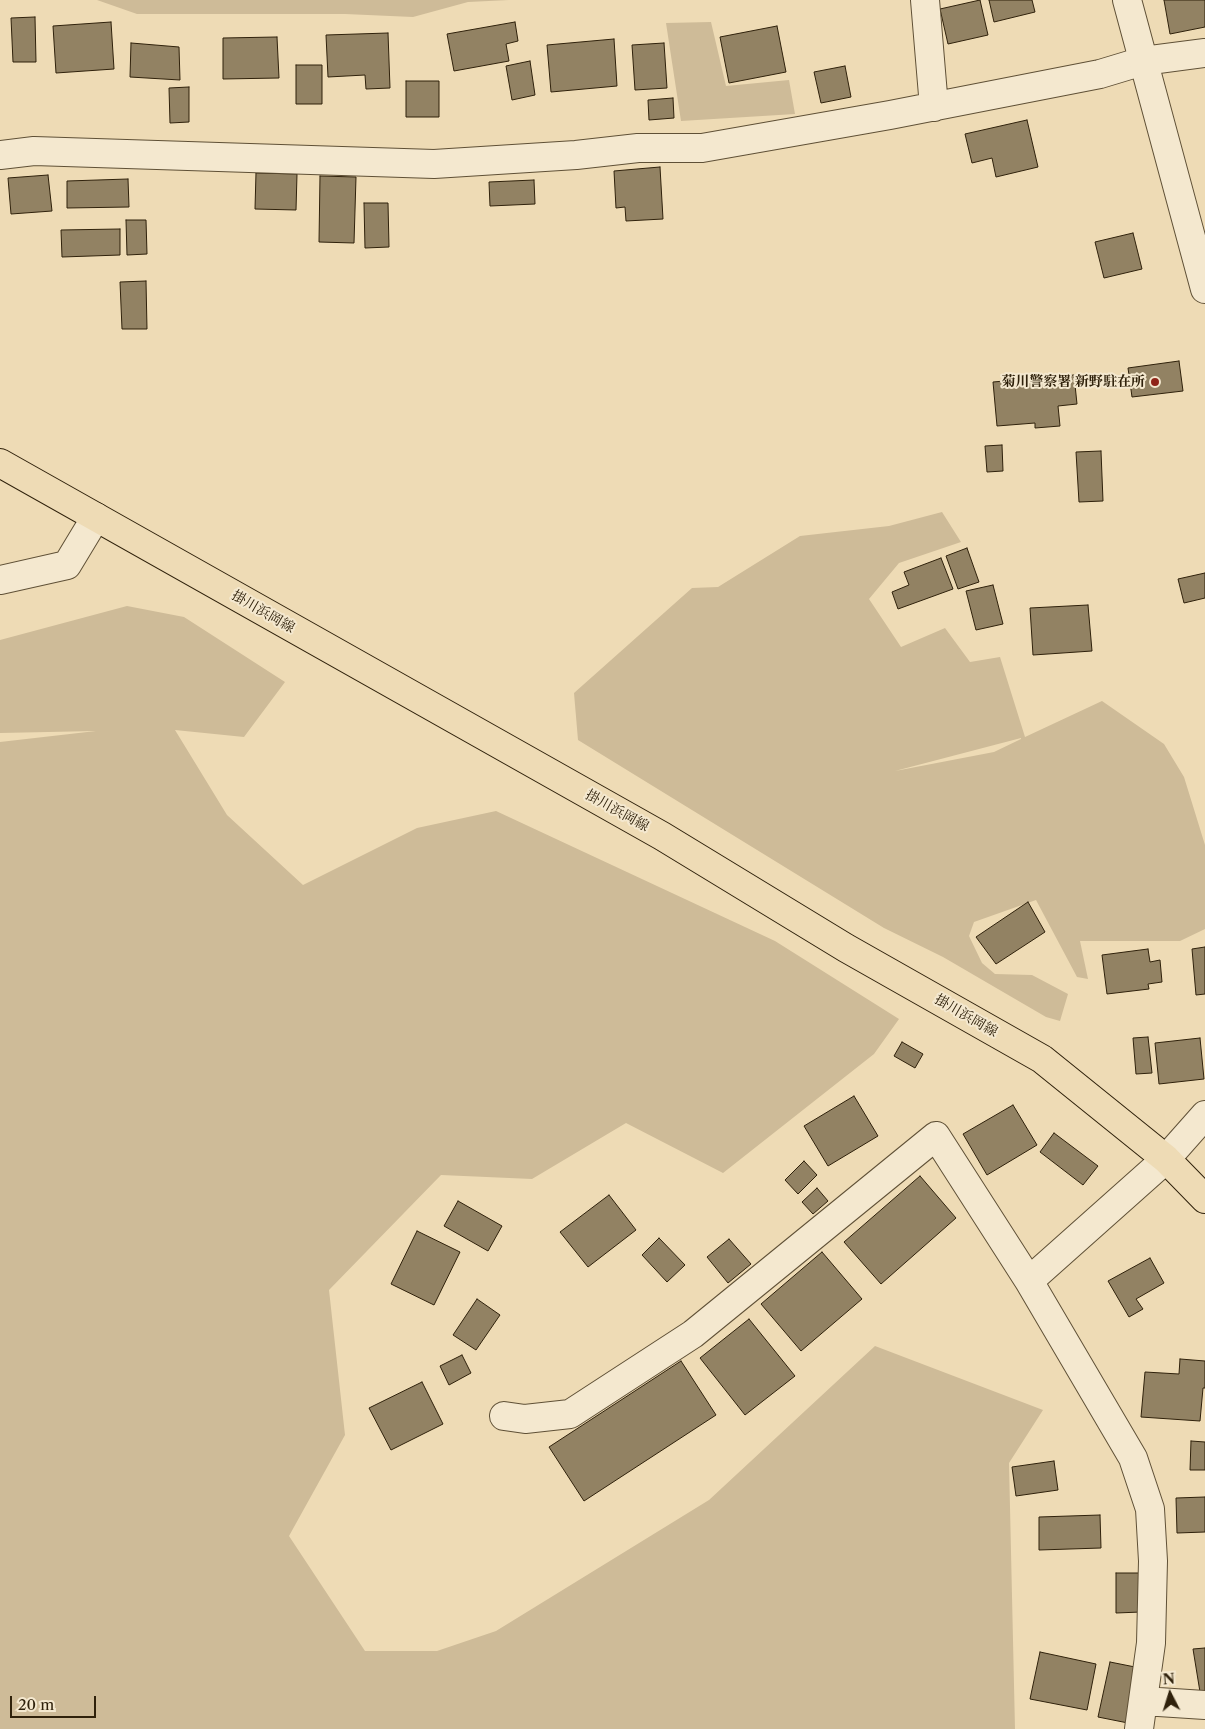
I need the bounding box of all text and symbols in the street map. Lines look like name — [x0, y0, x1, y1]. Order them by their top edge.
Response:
place label: 菊川警察署 新野駐在所 — [1001, 374, 1145, 390]
marker: 菊川警察署 新野駐在所 — [1149, 376, 1161, 388]
street label: 掛川浜岡線 — [228, 587, 298, 637]
street label: 掛川浜岡線 — [582, 787, 652, 835]
street label: 掛川浜岡線 — [931, 991, 1001, 1041]
north arrow — [1145, 1669, 1195, 1719]
text: N — [1162, 1670, 1176, 1689]
scale bar — [12, 1686, 99, 1718]
text: 20 m — [18, 1695, 54, 1714]

